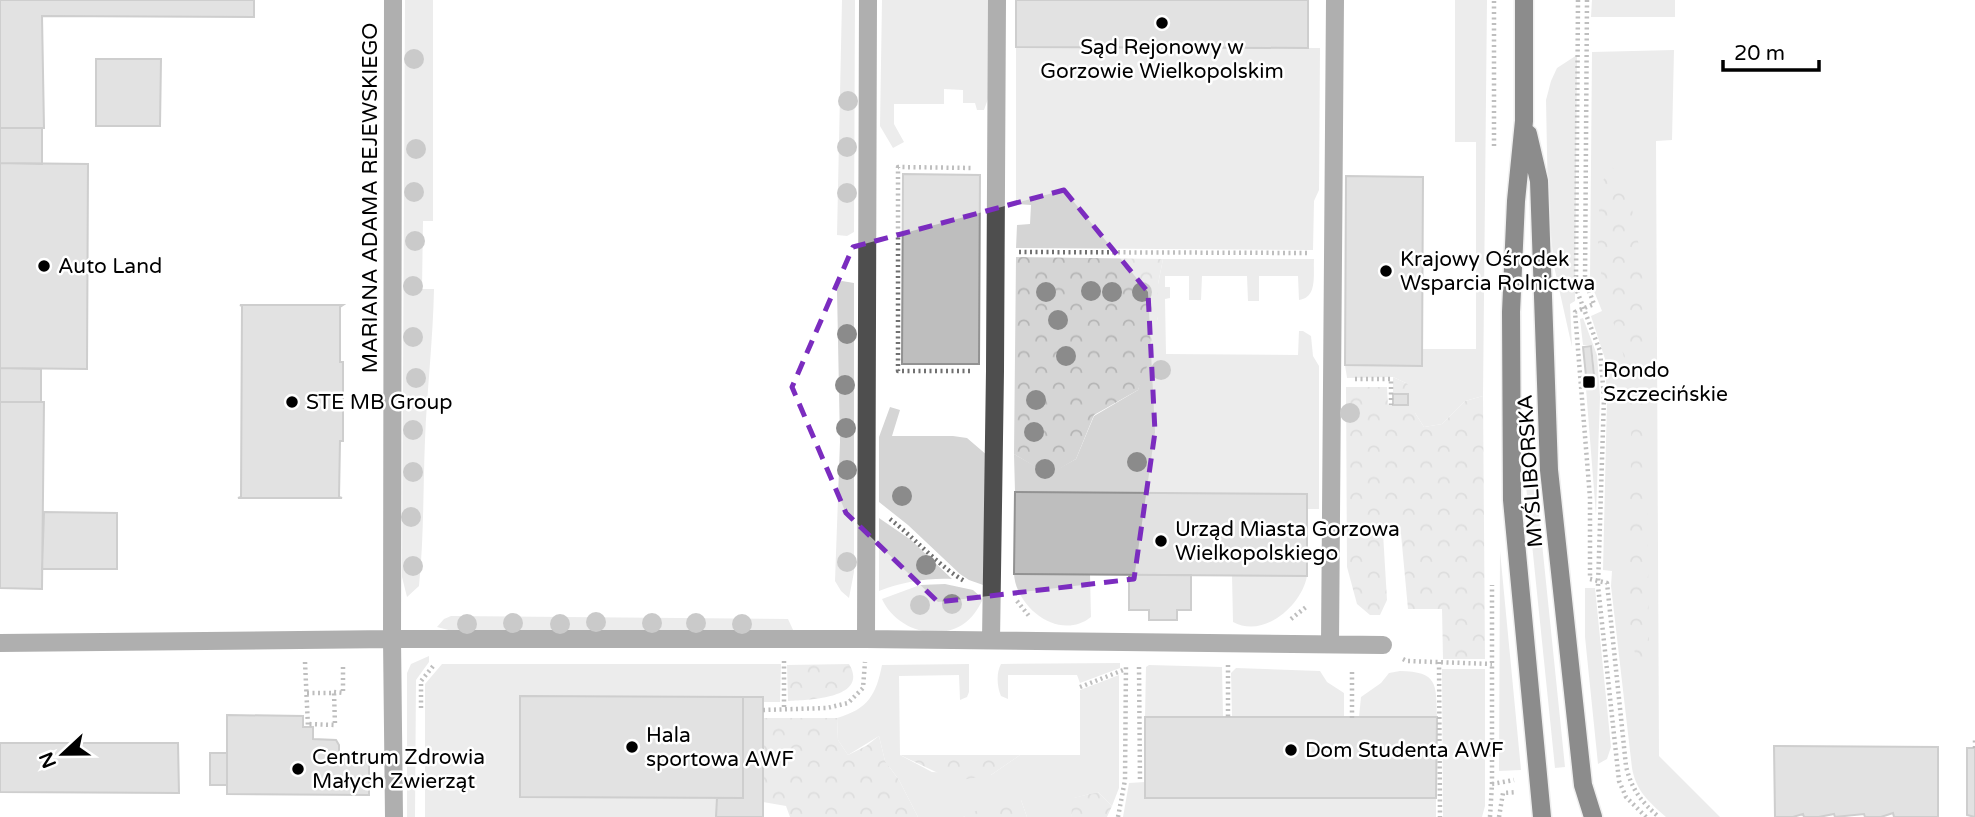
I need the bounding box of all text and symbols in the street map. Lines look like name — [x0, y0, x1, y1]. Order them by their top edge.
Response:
marker: Sąd Rejonowy w Gorzowie Wielkopolskim — [1154, 15, 1170, 31]
street label: MARIANA ADAMA REJEWSKIEGO — [358, 23, 383, 373]
scale bar — [1723, 28, 1819, 72]
place label: Sąd Rejonowy w Gorzowie Wielkopolskim — [1040, 35, 1284, 84]
text: 20 m — [1734, 41, 1785, 66]
place label: Krajowy Ośrodek Wsparcia Rolnictwa — [1400, 247, 1595, 296]
place label: Auto Land — [58, 254, 162, 279]
marker: Auto Land — [36, 258, 52, 274]
marker: Krajowy Ośrodek Wsparcia Rolnictwa — [1378, 263, 1394, 279]
place label: Rondo Szczecińskie — [1603, 358, 1728, 407]
marker: Rondo Szczecińskie — [1581, 374, 1597, 390]
place label: STE MB Group — [306, 390, 453, 415]
marker: STE MB Group — [284, 394, 300, 410]
street label: MYŚLIBORSKA — [1513, 394, 1548, 548]
place label: Urząd Miasta Gorzowa Wielkopolskiego — [1175, 517, 1400, 566]
marker: Urząd Miasta Gorzowa Wielkopolskiego — [1153, 533, 1169, 549]
north arrow — [28, 719, 98, 789]
place label: Hala sportowa AWF — [646, 723, 794, 772]
place label: Dom Studenta AWF — [1305, 738, 1504, 763]
marker: Hala sportowa AWF — [624, 739, 640, 755]
marker: Dom Studenta AWF — [1283, 742, 1299, 758]
place label: Centrum Zdrowia Małych Zwierząt — [312, 745, 485, 794]
text: N — [35, 749, 61, 771]
marker: Centrum Zdrowia Małych Zwierząt — [290, 761, 306, 777]

